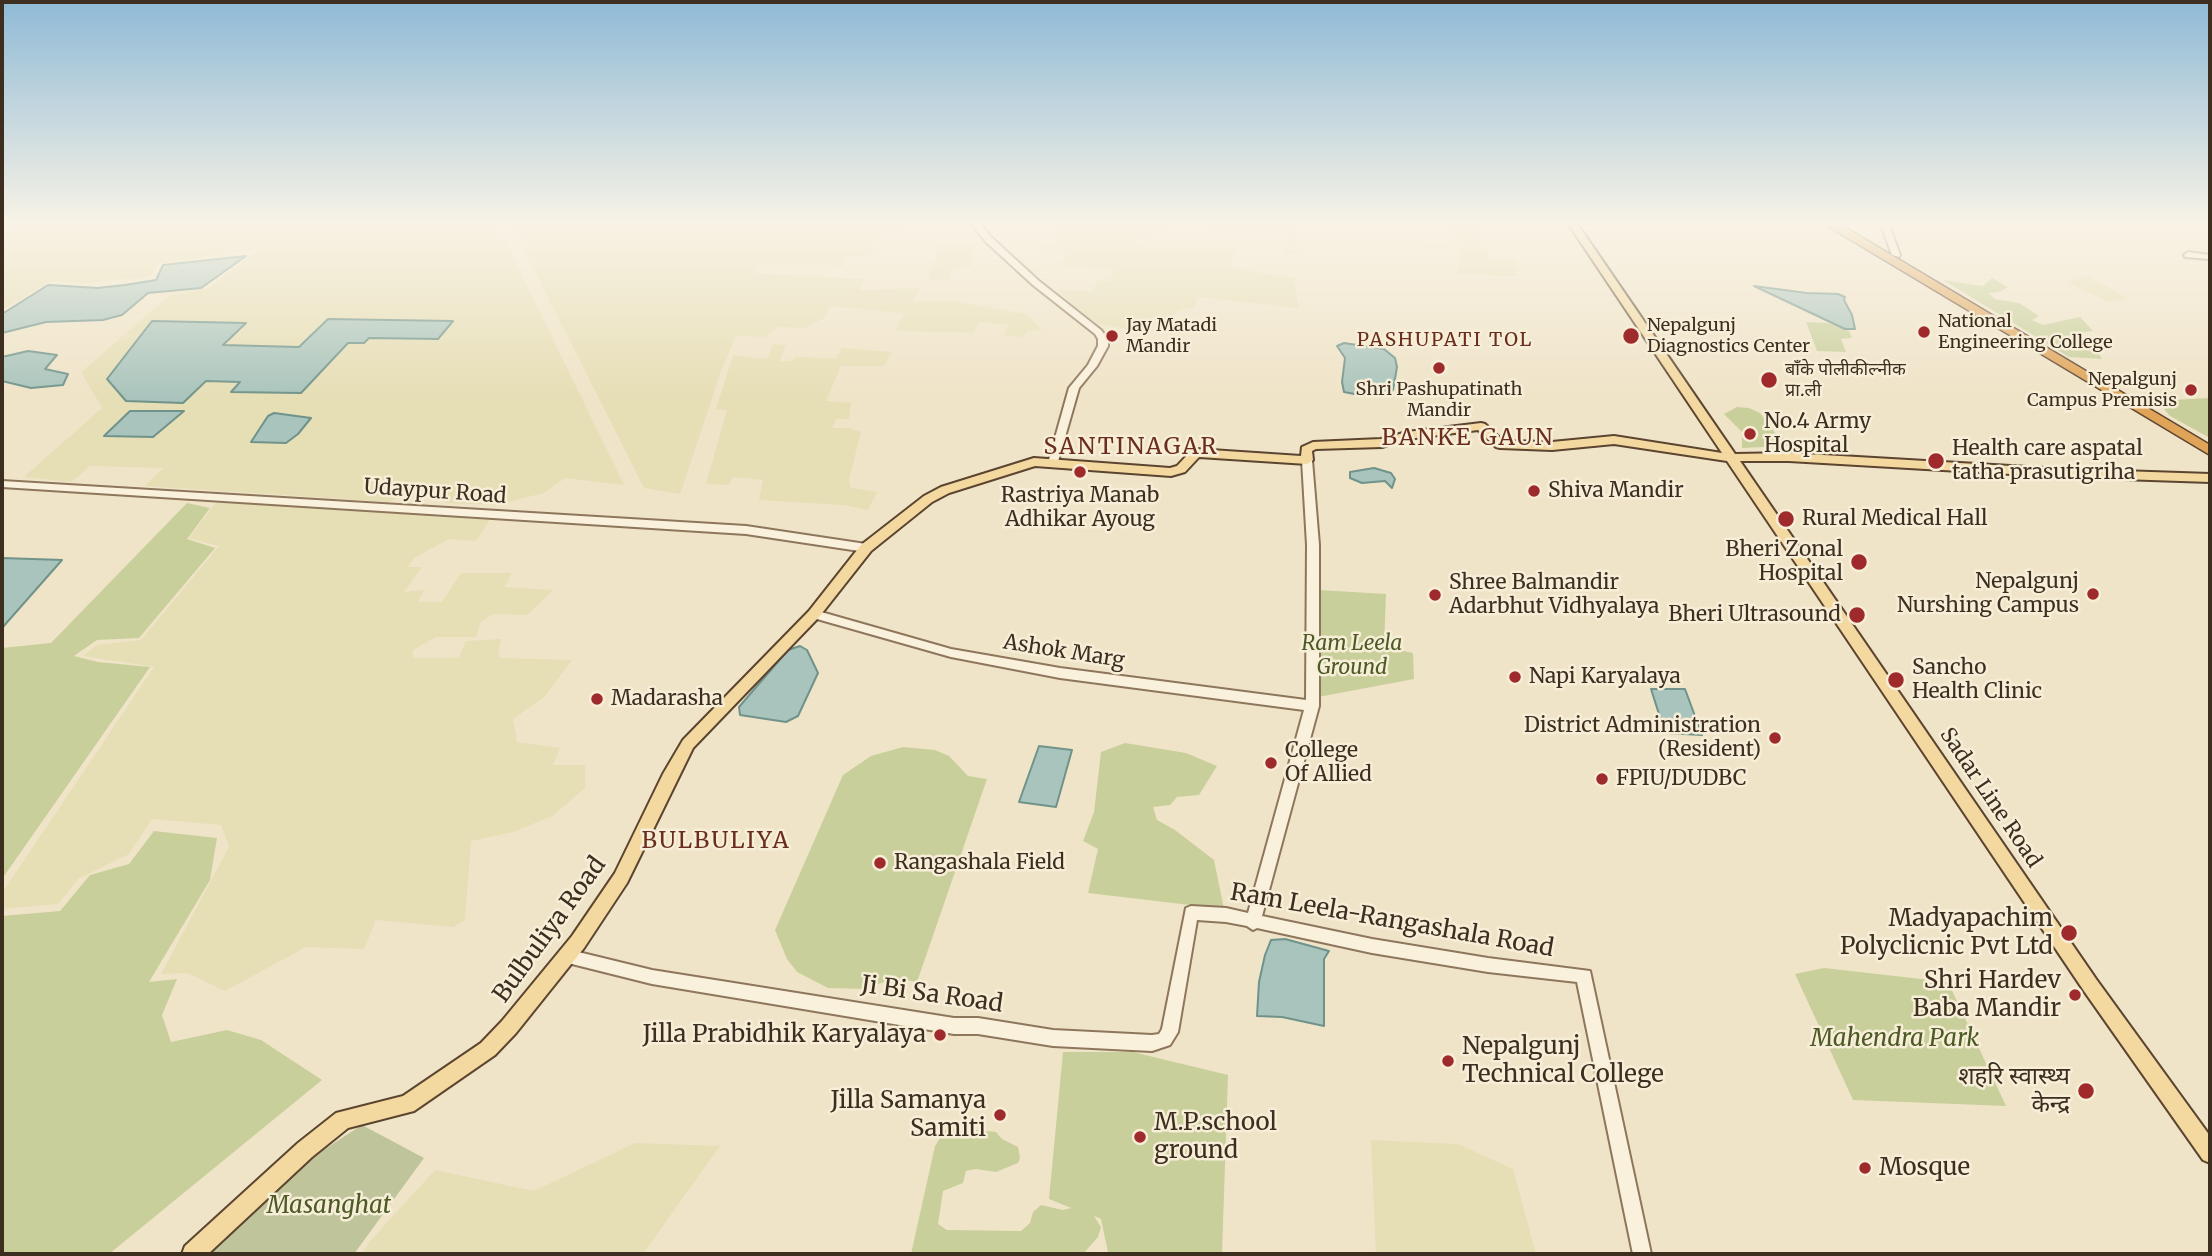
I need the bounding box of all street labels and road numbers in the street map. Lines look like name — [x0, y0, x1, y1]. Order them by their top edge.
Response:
street label: Udaypur Road — [363, 474, 507, 510]
street label: Ashok Marg — [1001, 630, 1127, 674]
street label: Sadar Line Road — [1934, 723, 2046, 873]
street label: Bulbuliya Road — [488, 852, 612, 1008]
street label: Ram Leela-Rangashala Road — [1228, 878, 1556, 964]
street label: Ji Bi Sa Road — [859, 971, 1005, 1019]

